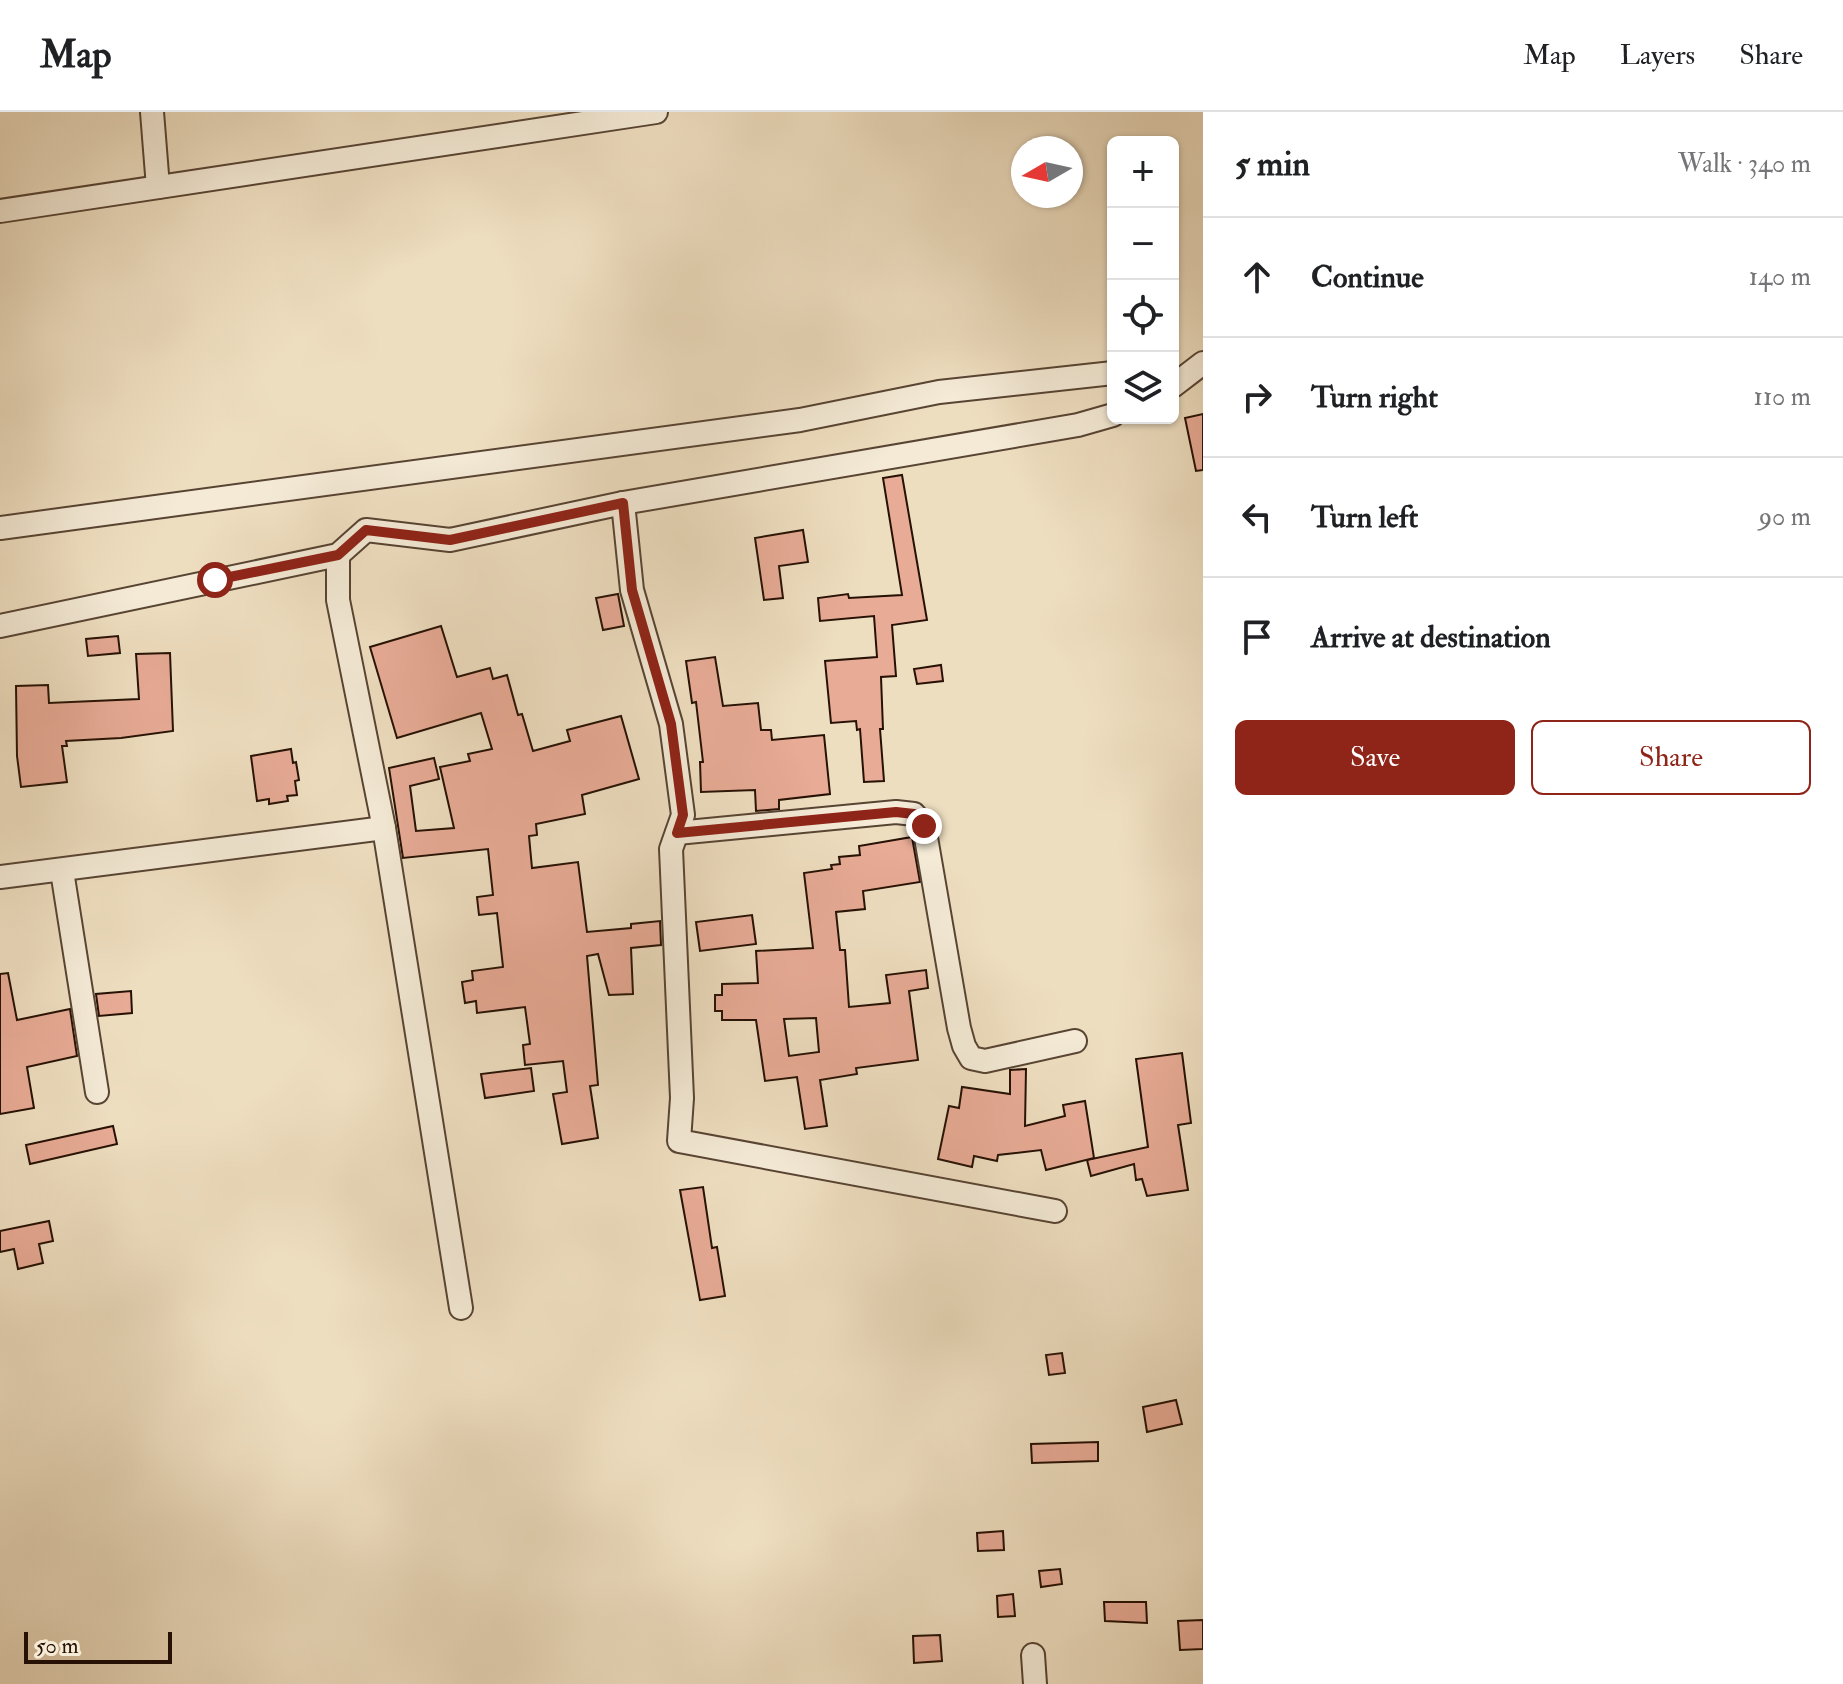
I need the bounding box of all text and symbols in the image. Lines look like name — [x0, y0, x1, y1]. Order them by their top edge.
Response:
text: Map — [40, 31, 111, 79]
text: Map — [1523, 38, 1576, 73]
text: Layers — [1620, 38, 1695, 73]
text: Share — [1739, 38, 1803, 73]
north arrow — [1011, 136, 1083, 208]
map controls — [1107, 136, 1179, 424]
button: + — [1107, 136, 1179, 208]
text: 5 min — [1235, 143, 1310, 186]
text: Walk · 340 m — [1678, 148, 1811, 180]
button: − — [1107, 208, 1179, 280]
icon: ahead — [1235, 255, 1279, 299]
text: Continue — [1311, 259, 1424, 296]
text: 140 m — [1749, 261, 1811, 293]
button: locate — [1107, 280, 1179, 352]
button: layers — [1107, 352, 1179, 424]
icon: right — [1235, 375, 1279, 419]
text: Turn right — [1311, 379, 1438, 416]
text: 110 m — [1754, 381, 1811, 413]
icon: left — [1235, 495, 1279, 539]
text: Turn left — [1311, 499, 1418, 536]
text: 90 m — [1759, 501, 1811, 533]
route start — [197, 562, 233, 598]
icon: arrive — [1235, 615, 1279, 659]
text: Arrive at destination — [1311, 619, 1551, 656]
button: Save — [1235, 720, 1515, 795]
button: Share — [1531, 720, 1811, 795]
route end — [906, 808, 942, 844]
scale bar — [24, 1628, 172, 1664]
text: 50 m — [36, 1632, 78, 1660]

